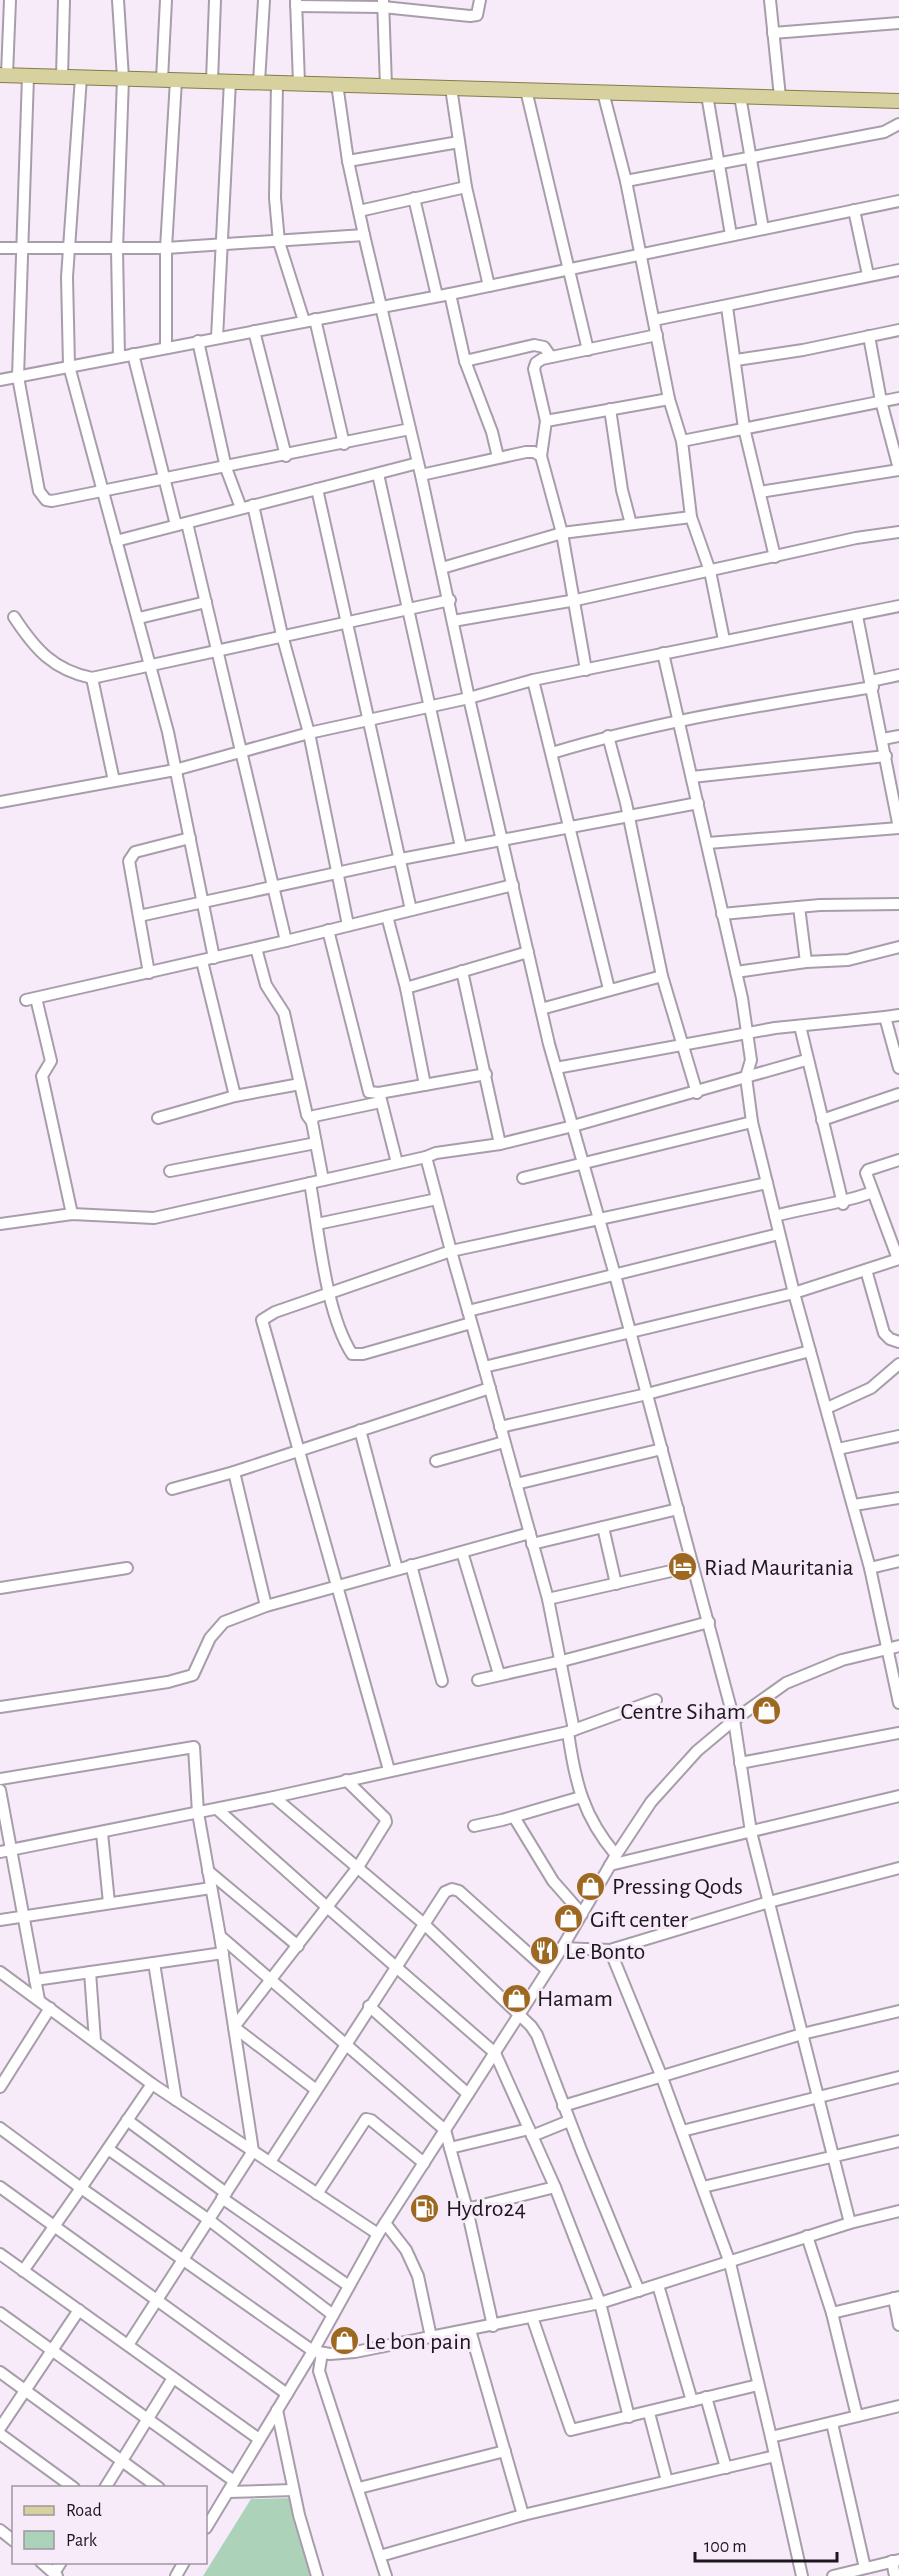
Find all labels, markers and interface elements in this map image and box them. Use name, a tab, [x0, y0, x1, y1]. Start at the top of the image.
hotel icon: Riad Mauritania	[667, 1551, 699, 1583]
place label: Riad Mauritania	[704, 1556, 854, 1580]
shop icon: Centre Siham	[751, 1695, 783, 1727]
place label: Centre Siham	[620, 1700, 746, 1724]
shop icon: Pressing Qods	[575, 1870, 607, 1902]
place label: Pressing Qods	[612, 1875, 743, 1899]
shop icon: Gift center	[553, 1903, 585, 1935]
place label: Gift center	[590, 1908, 688, 1932]
restaurant icon: Le Bonto	[528, 1935, 560, 1967]
place label: Le Bonto	[565, 1940, 645, 1964]
shop icon: Hamam	[500, 1982, 532, 2014]
place label: Hamam	[537, 1987, 613, 2011]
fuel station icon: Hydro24	[409, 2192, 441, 2224]
place label: Hydro24	[446, 2197, 526, 2221]
shop icon: Le bon pain	[328, 2325, 360, 2357]
place label: Le bon pain	[365, 2330, 471, 2354]
legend	[12, 2486, 207, 2564]
text: Road	[66, 2502, 102, 2520]
scale bar	[695, 2525, 838, 2563]
text: Park	[66, 2532, 98, 2550]
text: 100 m	[704, 2538, 747, 2556]

